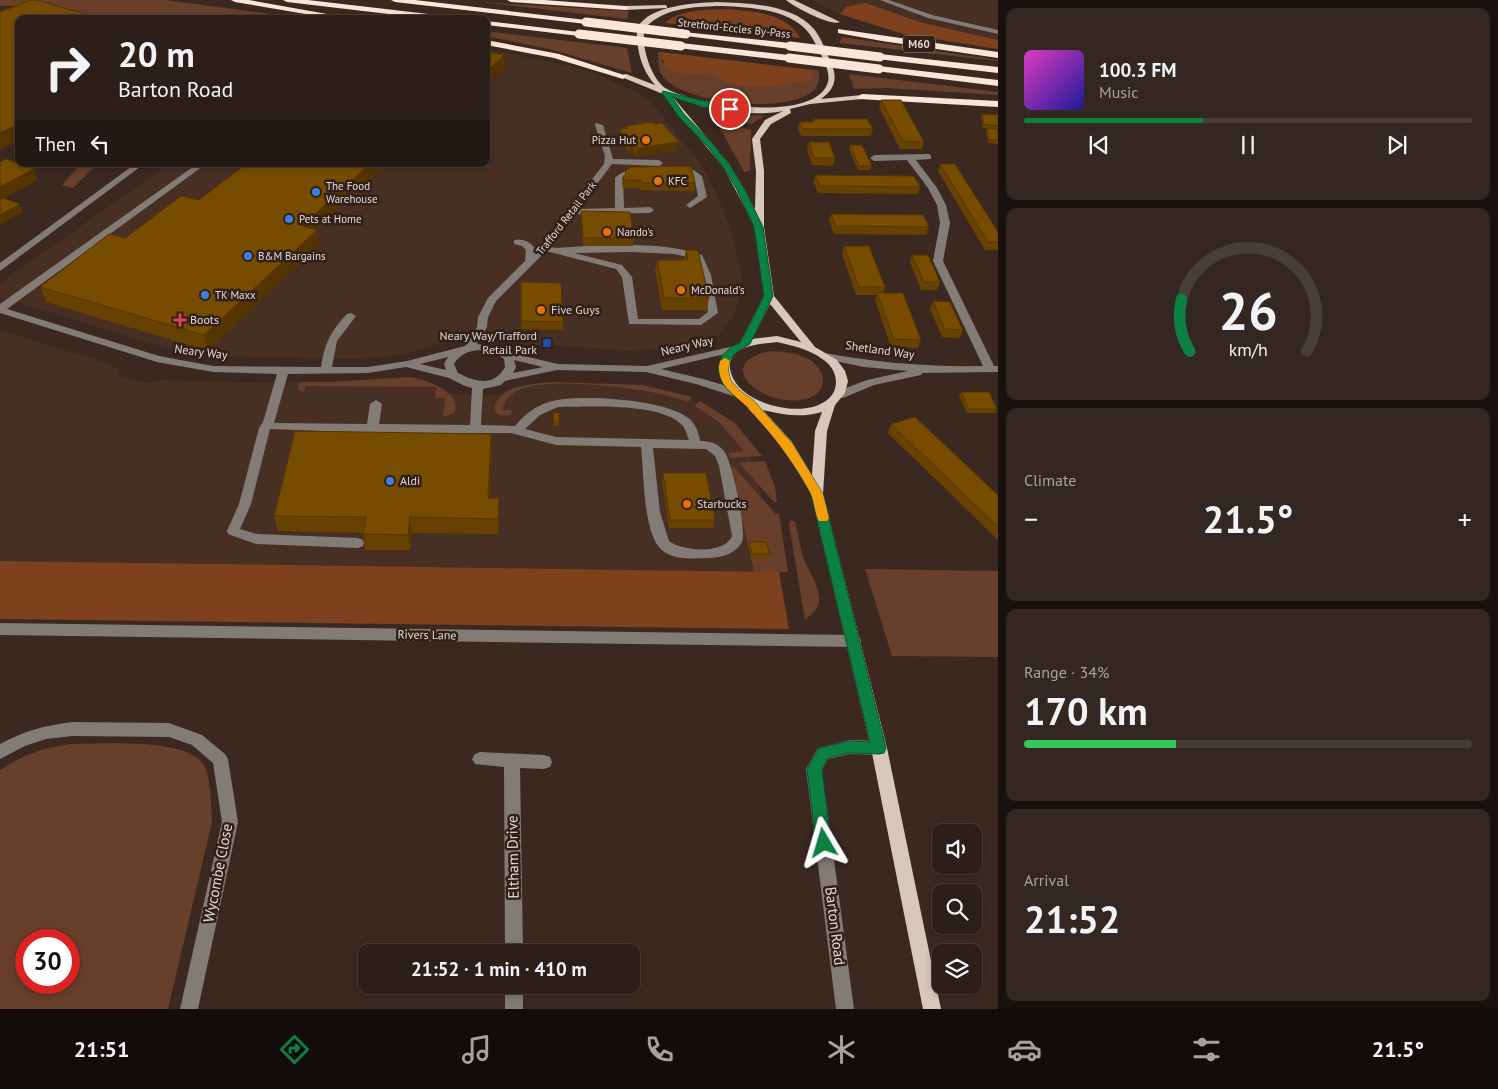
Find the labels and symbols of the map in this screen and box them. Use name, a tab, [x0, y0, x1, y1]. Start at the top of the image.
street label: Stretford-Eccles By-Pass	[677, 15, 792, 41]
road number: M60	[903, 36, 935, 52]
pin	[709, 88, 751, 130]
place label: Pizza Hut	[592, 133, 636, 147]
marker: Pizza Hut	[640, 134, 652, 146]
place label: KFC	[668, 174, 687, 188]
marker: KFC	[652, 175, 664, 187]
street label: Trafford Retail Park	[533, 178, 600, 258]
place label: The Food Warehouse	[326, 179, 378, 206]
marker: The Food Warehouse	[310, 186, 322, 198]
place label: Pets at Home	[299, 212, 362, 226]
marker: Pets at Home	[283, 213, 295, 225]
place label: Nando's	[617, 225, 654, 239]
marker: Nando's	[601, 226, 613, 238]
place label: B&M Bargains	[258, 249, 326, 263]
marker: B&M Bargains	[242, 250, 254, 262]
place label: McDonald's	[691, 283, 745, 297]
marker: McDonald's	[675, 284, 687, 296]
place label: TK Maxx	[215, 288, 256, 302]
marker: TK Maxx	[199, 289, 211, 301]
place label: Five Guys	[551, 302, 600, 317]
marker: Five Guys	[535, 304, 547, 316]
place label: Boots	[190, 312, 219, 327]
marker: Boots	[174, 314, 186, 326]
place label: Neary Way/Trafford Retail Park	[439, 328, 537, 357]
street label: Neary Way	[659, 332, 715, 359]
marker: Neary Way/Trafford Retail Park	[541, 337, 553, 349]
street label: Shetland Way	[845, 337, 916, 362]
street label: Neary Way	[174, 341, 229, 362]
place label: Aldi	[400, 473, 420, 488]
marker: Aldi	[384, 475, 396, 487]
place label: Starbucks	[697, 496, 747, 511]
marker: Starbucks	[681, 498, 693, 510]
street label: Rivers Lane	[397, 626, 457, 643]
street label: Eltham Drive	[502, 815, 523, 899]
position arrow	[797, 816, 849, 868]
street label: Wycombe Close	[199, 822, 236, 924]
street label: Barton Road	[821, 886, 850, 966]
speed limit sign: 30	[15, 929, 80, 994]

